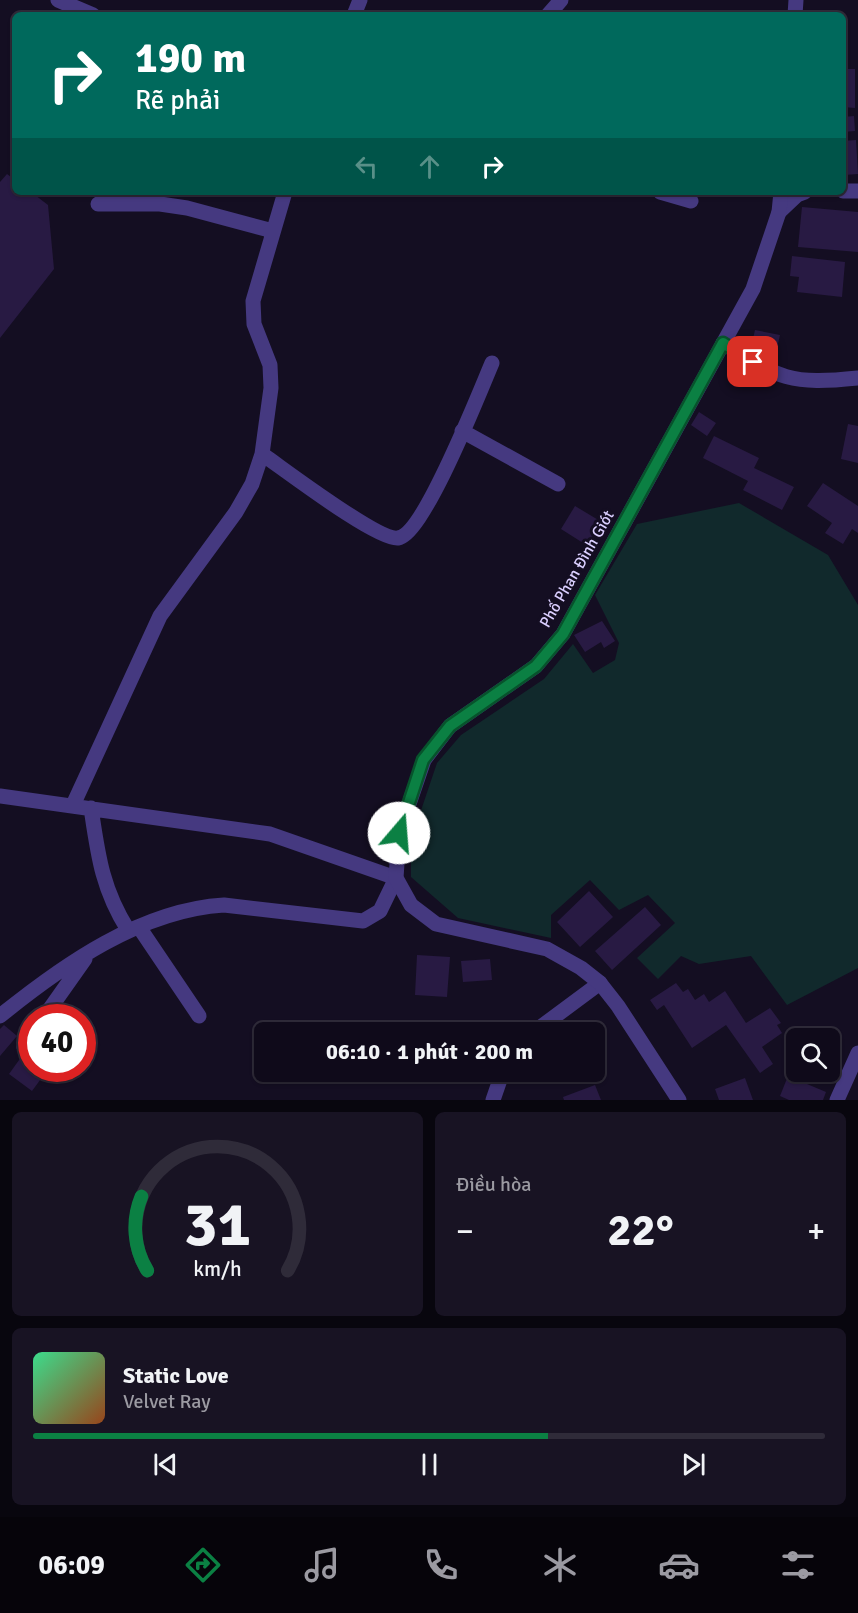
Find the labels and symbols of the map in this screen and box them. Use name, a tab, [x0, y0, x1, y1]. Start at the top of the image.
pin	[727, 336, 778, 387]
street label: Phố Phan Đình Giót	[535, 506, 619, 631]
position arrow	[367, 801, 431, 865]
speed limit sign: 40	[18, 1004, 96, 1082]

